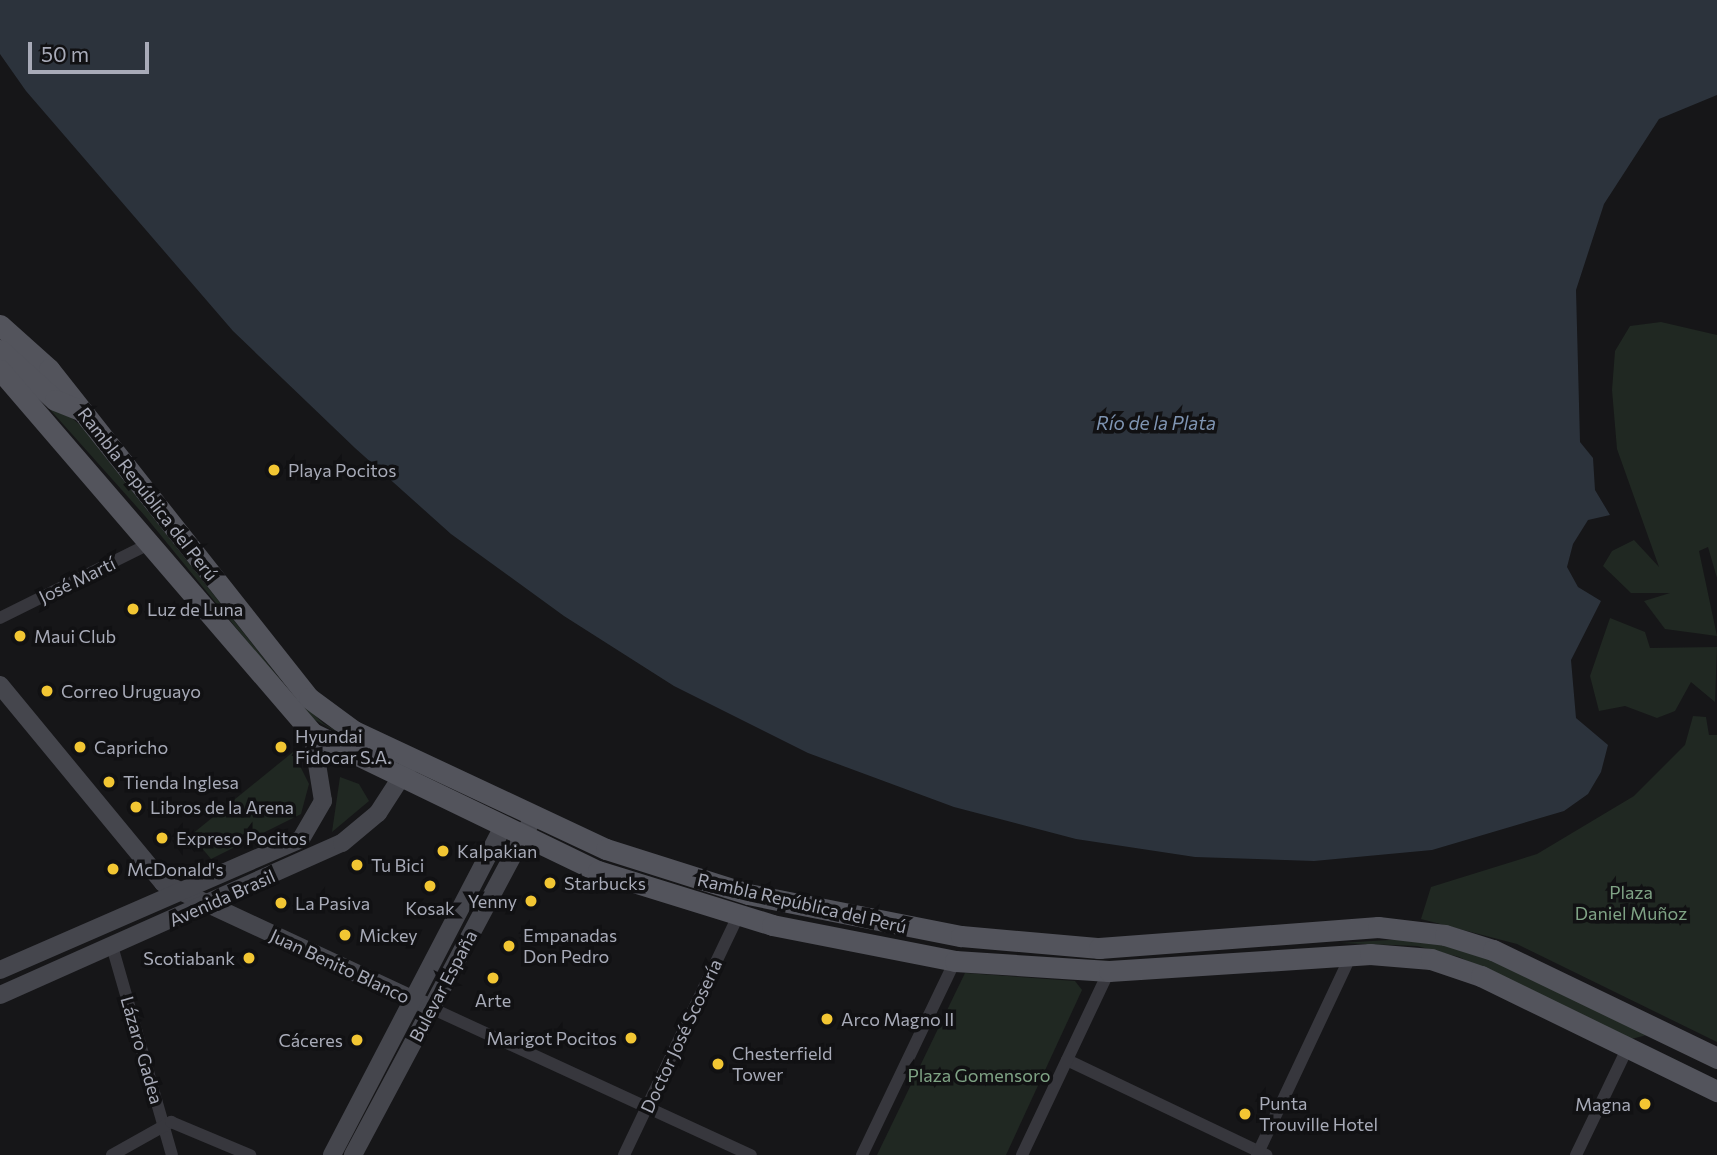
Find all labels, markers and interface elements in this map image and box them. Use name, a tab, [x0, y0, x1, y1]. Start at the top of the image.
scale bar	[32, 28, 152, 72]
text: 50 m	[41, 41, 89, 66]
street label: Rambla República del Perú	[74, 403, 222, 585]
water label: Río de la Plata	[1096, 412, 1216, 434]
place label: Playa Pocitos	[288, 459, 396, 481]
marker: Playa Pocitos	[266, 462, 282, 478]
street label: José Martí	[35, 552, 119, 608]
place label: Luz de Luna	[147, 598, 243, 620]
marker: Luz de Luna	[125, 601, 141, 617]
place label: Maui Club	[34, 625, 116, 647]
marker: Maui Club	[12, 628, 28, 644]
place label: Correo Uruguayo	[61, 680, 201, 702]
marker: Correo Uruguayo	[39, 683, 55, 699]
place label: Hyundai Fidocar S.A.	[295, 726, 392, 768]
place label: Capricho	[94, 736, 168, 758]
marker: Capricho	[72, 739, 88, 755]
marker: Hyundai Fidocar S.A.	[273, 739, 289, 755]
place label: Tienda Inglesa	[123, 771, 239, 793]
marker: Tienda Inglesa	[101, 774, 117, 790]
place label: Libros de la Arena	[150, 796, 294, 818]
marker: Libros de la Arena	[128, 799, 144, 815]
place label: Expreso Pocitos	[176, 827, 307, 849]
marker: Expreso Pocitos	[154, 830, 170, 846]
place label: Kalpakian	[457, 840, 537, 862]
marker: Kalpakian	[435, 843, 451, 859]
place label: Tu Bici	[371, 854, 424, 876]
marker: Tu Bici	[349, 857, 365, 873]
place label: McDonald's	[127, 858, 224, 880]
marker: McDonald's	[105, 861, 121, 877]
street label: Avenida Brasil	[166, 865, 278, 931]
street label: Rambla República del Perú	[695, 868, 909, 938]
place label: Starbucks	[564, 872, 646, 894]
marker: Starbucks	[542, 875, 558, 891]
marker: Kosak	[422, 878, 438, 894]
park label: Plaza Daniel Muñoz	[1575, 882, 1687, 924]
place label: Yenny	[468, 890, 517, 912]
place label: La Pasiva	[295, 892, 370, 914]
marker: Yenny	[523, 893, 539, 909]
marker: La Pasiva	[273, 895, 289, 911]
place label: Kosak	[405, 897, 455, 919]
street label: Juan Benito Blanco	[267, 924, 413, 1008]
place label: Mickey	[359, 924, 418, 946]
place label: Empanadas Don Pedro	[523, 925, 617, 968]
marker: Mickey	[337, 927, 353, 943]
street label: Bulevar España	[405, 927, 481, 1045]
marker: Empanadas Don Pedro	[501, 938, 517, 954]
place label: Scotiabank	[143, 947, 235, 969]
marker: Scotiabank	[241, 950, 257, 966]
street label: Doctor José Scosería	[636, 956, 726, 1116]
marker: Arte	[485, 970, 501, 986]
place label: Arte	[475, 989, 511, 1011]
street label: Lázaro Gadea	[116, 994, 168, 1106]
place label: Arco Magno II	[841, 1008, 954, 1030]
marker: Arco Magno II	[819, 1011, 835, 1027]
place label: Marigot Pocitos	[486, 1027, 617, 1049]
place label: Cáceres	[278, 1029, 343, 1051]
marker: Marigot Pocitos	[623, 1030, 639, 1046]
marker: Cáceres	[349, 1032, 365, 1048]
place label: Chesterfield Tower	[732, 1043, 832, 1086]
marker: Chesterfield Tower	[710, 1056, 726, 1072]
park label: Plaza Gomensoro	[907, 1064, 1051, 1086]
place label: Punta Trouville Hotel	[1259, 1093, 1378, 1136]
place label: Magna	[1575, 1093, 1631, 1115]
marker: Magna	[1637, 1096, 1653, 1112]
marker: Punta Trouville Hotel	[1237, 1106, 1253, 1122]

